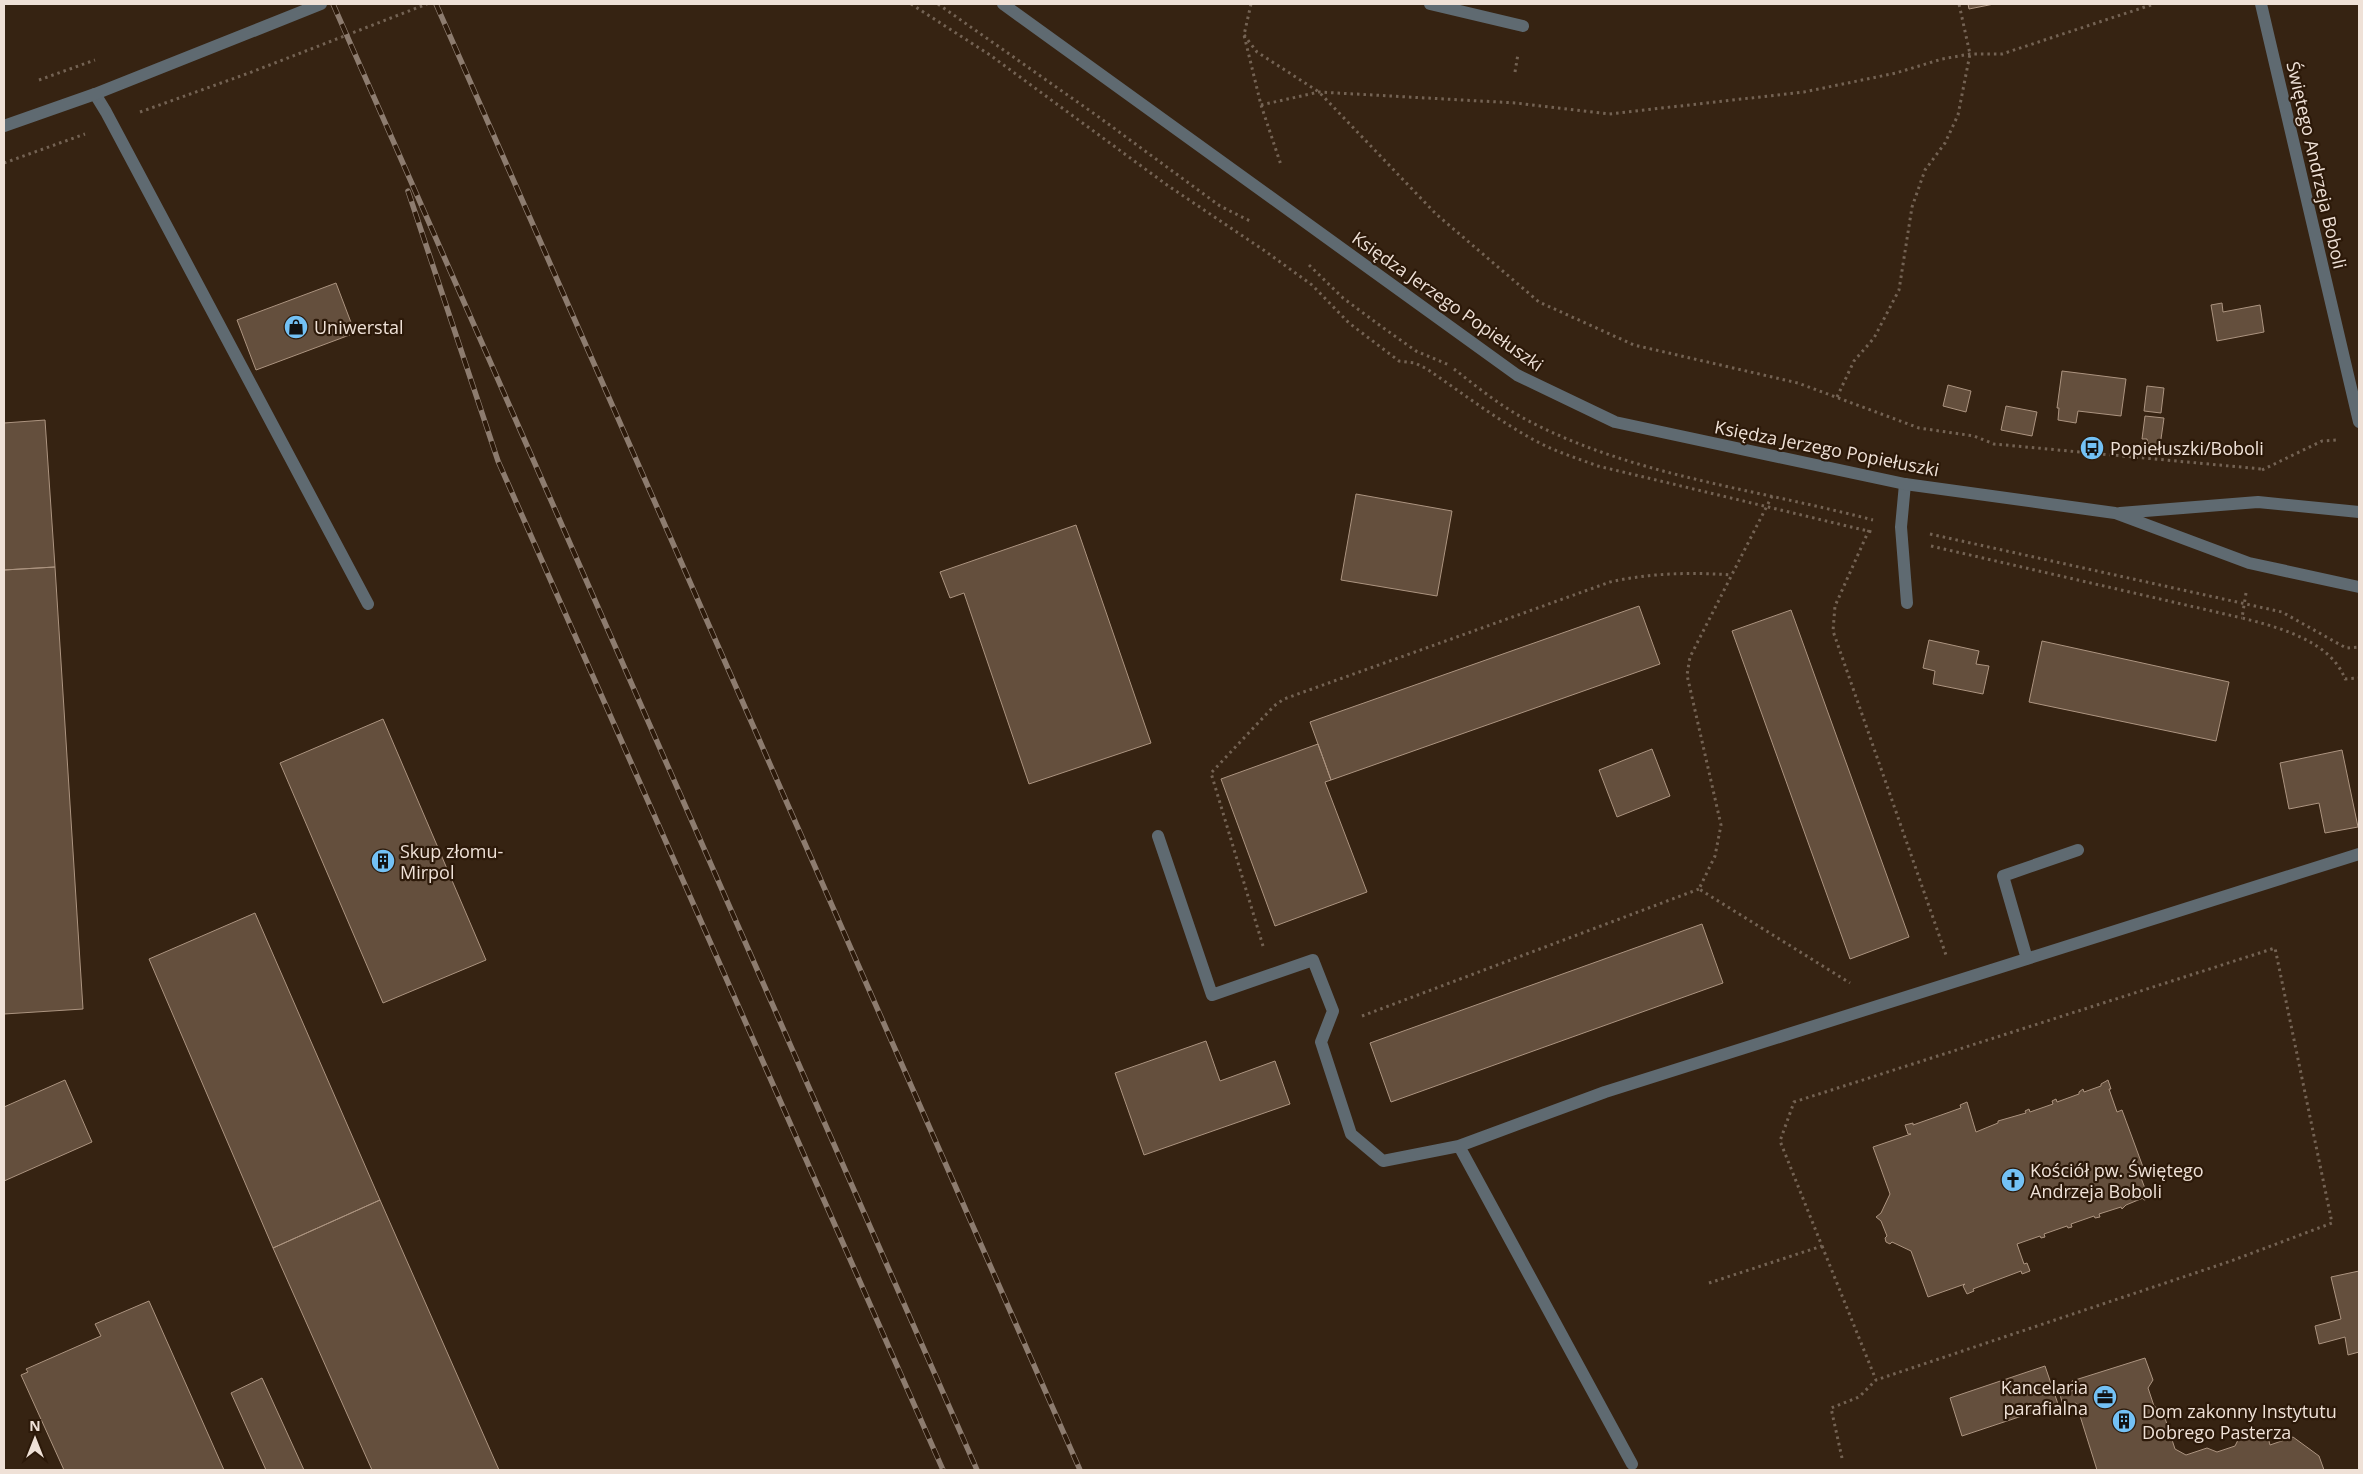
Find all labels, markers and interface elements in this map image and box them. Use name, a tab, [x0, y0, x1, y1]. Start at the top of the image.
street label: Świętego Andrzeja Boboli	[2281, 59, 2353, 271]
street label: Księdza Jerzego Popiełuszki	[1348, 226, 1548, 376]
shop icon: Uniwerstal	[283, 314, 309, 340]
place label: Uniwerstal	[314, 315, 404, 339]
street label: Księdza Jerzego Popiełuszki	[1713, 414, 1941, 482]
bus stop icon: Popiełuszki/Boboli	[2079, 435, 2105, 461]
place label: Popiełuszki/Boboli	[2110, 436, 2264, 460]
place label: Skup złomu- Mirpol	[400, 839, 504, 884]
building icon: Skup złomu- Mirpol	[370, 848, 396, 874]
place label: Kościół pw. Świętego Andrzeja Boboli	[2030, 1158, 2204, 1203]
church icon: Kościół pw. Świętego Andrzeja Boboli	[2000, 1167, 2026, 1193]
place label: Kancelaria parafialna	[2001, 1375, 2088, 1420]
office icon: Kancelaria parafialna	[2092, 1384, 2118, 1410]
place label: Dom zakonny Instytutu Dobrego Pasterza	[2142, 1399, 2337, 1444]
building icon: Dom zakonny Instytutu Dobrego Pasterza	[2111, 1408, 2137, 1434]
north arrow	[10, 1414, 60, 1464]
text: N	[29, 1416, 41, 1435]

